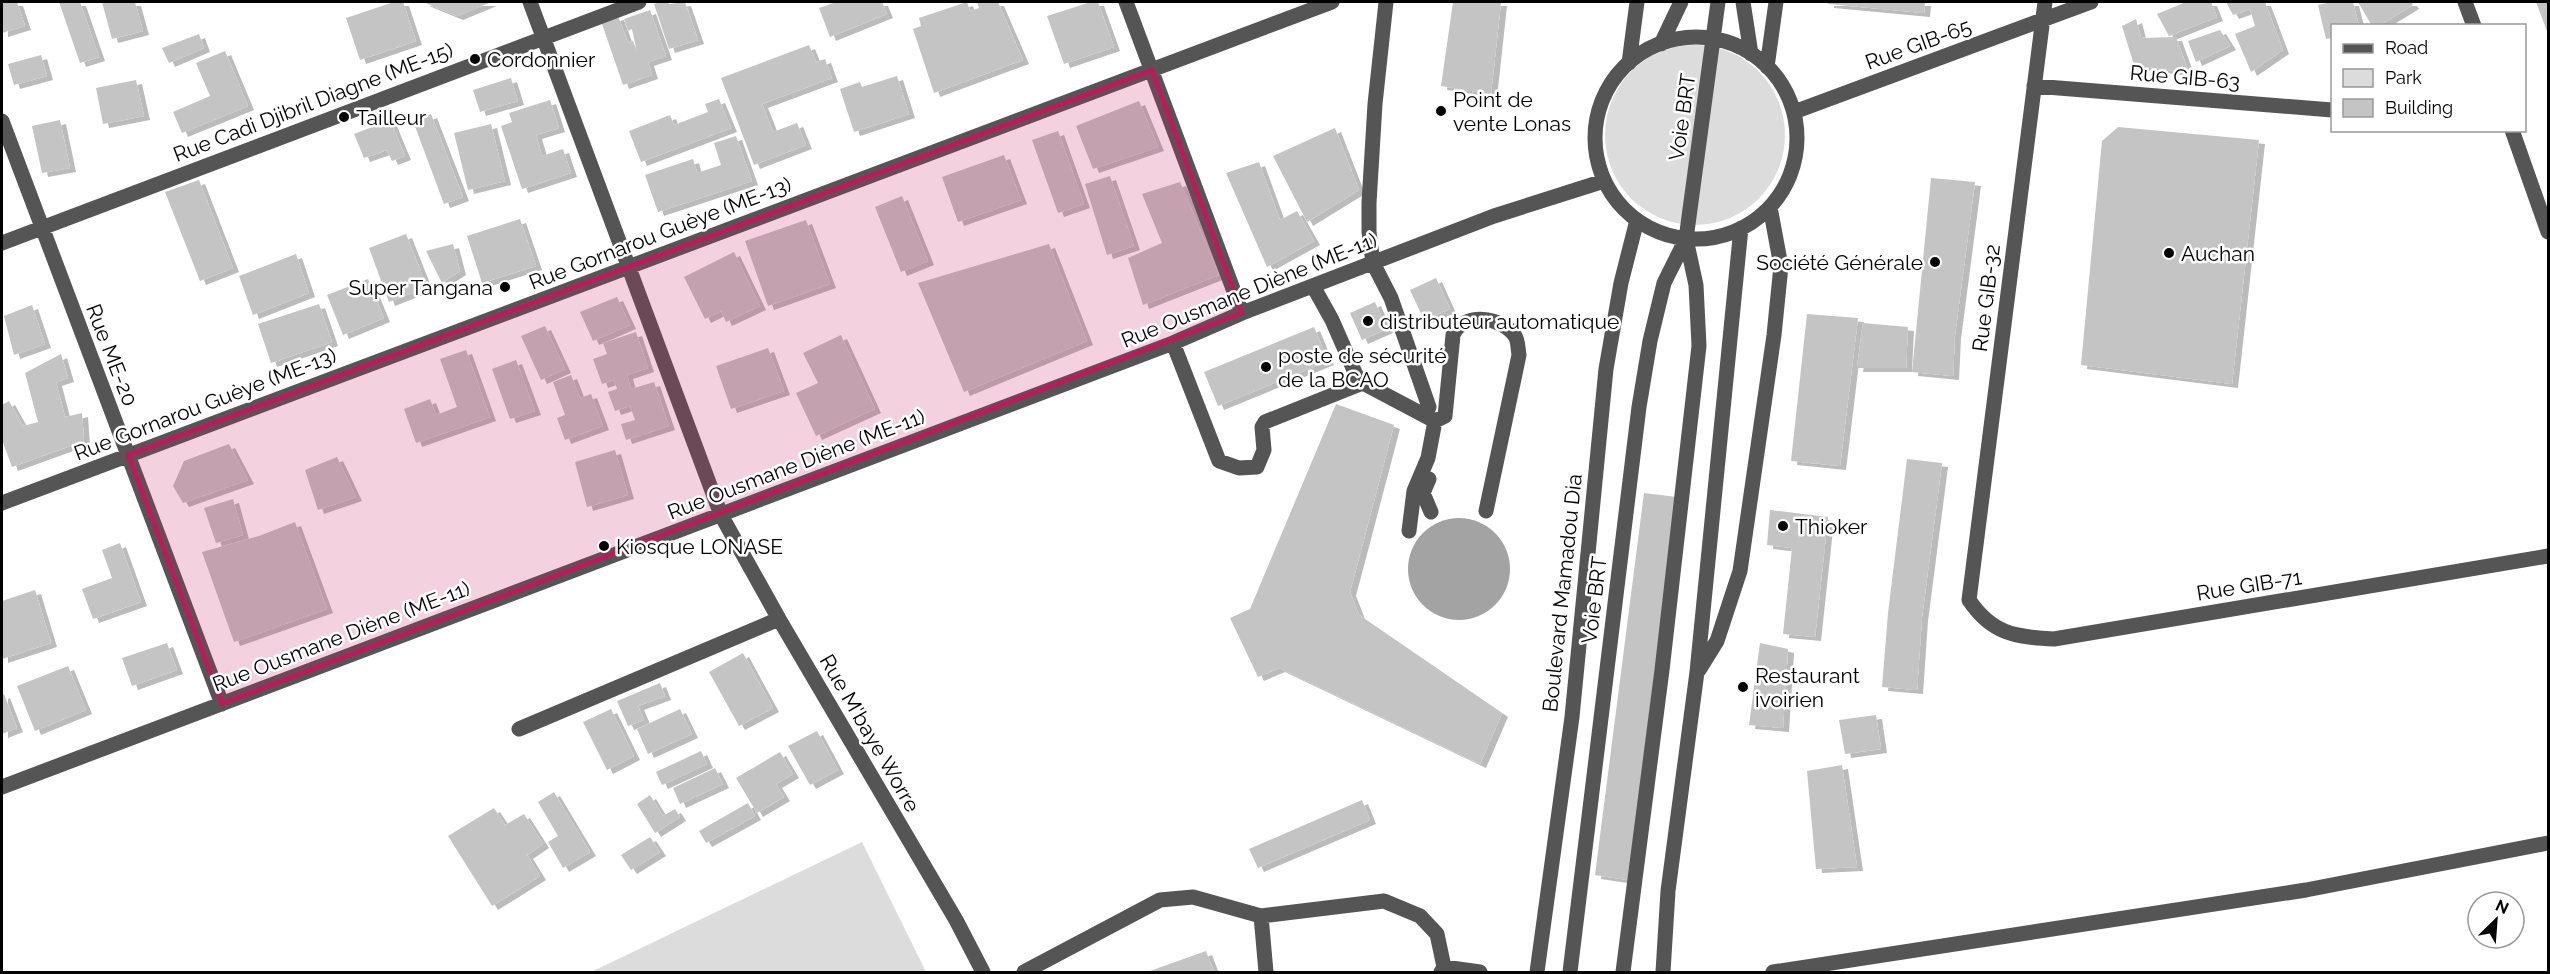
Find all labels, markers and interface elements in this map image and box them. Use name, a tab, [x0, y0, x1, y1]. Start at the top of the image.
street label: Rue GIB-65	[1862, 13, 1974, 75]
legend	[2331, 24, 2526, 132]
street label: Rue Cadi Djibril Diagne (ME-15)	[170, 37, 456, 167]
text: Road	[2385, 37, 2428, 58]
place label: Cordonnier	[487, 47, 596, 72]
marker: Cordonnier	[468, 52, 482, 66]
street label: Rue GIB-63	[2129, 60, 2241, 94]
text: Park	[2385, 67, 2422, 88]
street label: Voie BRT	[1664, 72, 1701, 162]
place label: Point de vente Lonas	[1453, 87, 1571, 136]
text: Building	[2385, 97, 2453, 118]
marker: Point de vente Lonas	[1434, 104, 1448, 118]
place label: Tailleur	[356, 105, 427, 130]
marker: Tailleur	[337, 110, 351, 124]
street label: Rue Gornarou Guèye (ME-13)	[525, 171, 795, 295]
street label: Rue Ousmane Diène (ME-11)	[1117, 227, 1381, 353]
place label: Auchan	[2181, 241, 2255, 266]
street label: Rue GIB-32	[1967, 243, 2005, 353]
marker: Auchan	[2162, 246, 2176, 260]
place label: Société Générale	[1756, 250, 1923, 275]
marker: Société Générale	[1928, 255, 1942, 269]
place label: Super Tangana	[348, 275, 493, 300]
marker: Super Tangana	[498, 280, 512, 294]
street label: Rue ME-20	[81, 300, 143, 410]
place label: distributeur automatique	[1380, 309, 1619, 334]
marker: distributeur automatique	[1361, 314, 1375, 328]
street label: Rue Gornarou Guèye (ME-13)	[70, 342, 340, 466]
place label: poste de sécurité de la BCAO	[1278, 343, 1446, 392]
marker: poste de sécurité de la BCAO	[1259, 360, 1273, 374]
street label: Rue Ousmane Diène (ME-11)	[664, 403, 928, 525]
street label: Boulevard Mamadou Dia	[1537, 473, 1587, 713]
place label: Thioker	[1795, 514, 1868, 539]
marker: Thioker	[1776, 519, 1790, 533]
place label: Kiosque LONASE	[616, 534, 783, 559]
marker: Kiosque LONASE	[597, 539, 611, 553]
street label: Voie BRT	[1576, 555, 1612, 645]
street label: Rue GIB-71	[2195, 564, 2303, 606]
street label: Rue Ousmane Diène (ME-11)	[209, 575, 473, 697]
street label: Rue M'baye Worre	[815, 650, 925, 816]
place label: Restaurant ivoirien	[1755, 663, 1860, 712]
marker: Restaurant ivoirien	[1736, 680, 1750, 694]
north arrow	[2466, 890, 2526, 950]
text: N	[2493, 896, 2512, 918]

